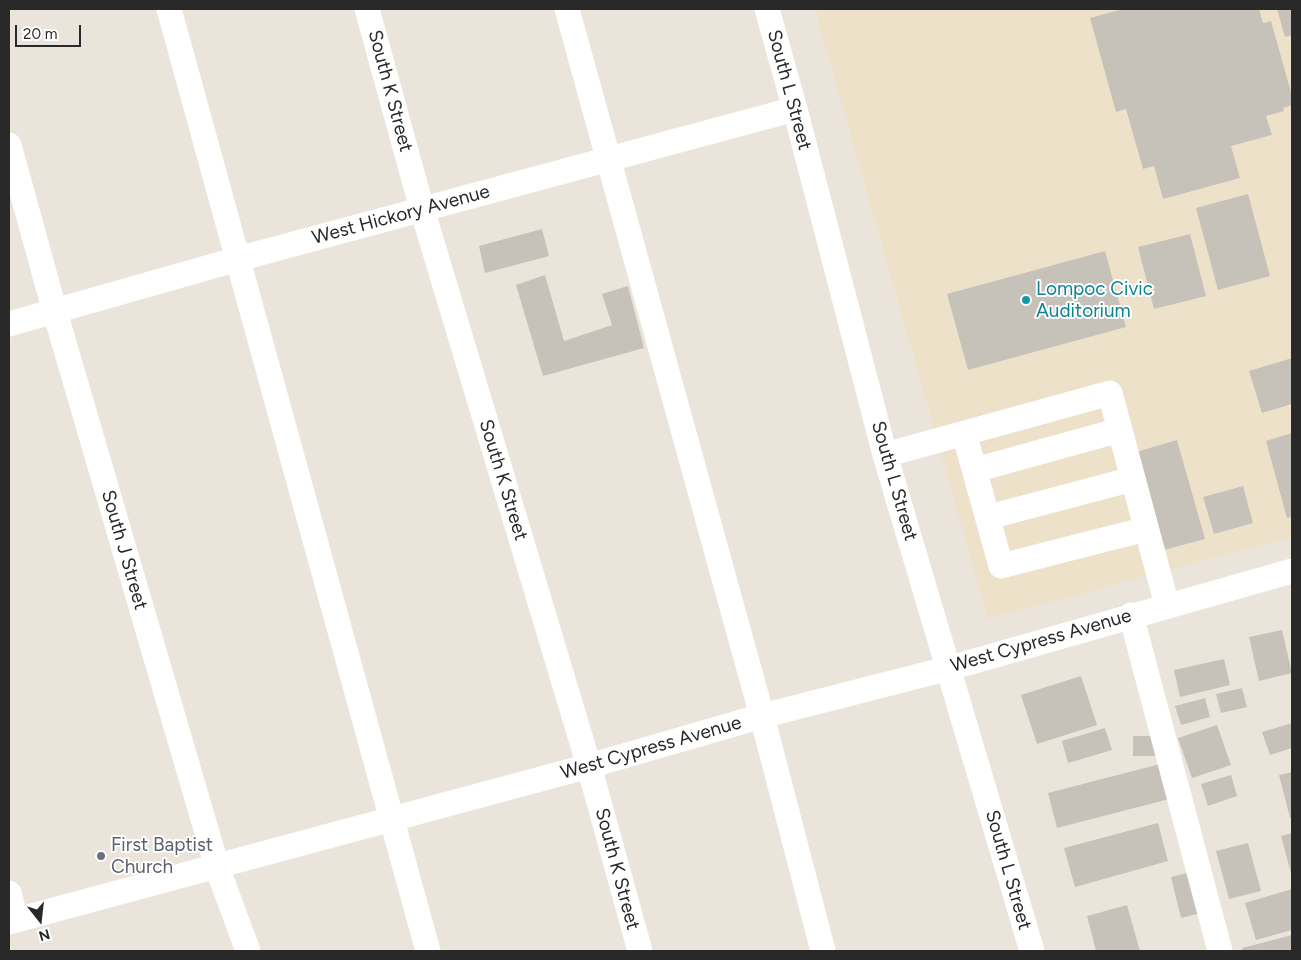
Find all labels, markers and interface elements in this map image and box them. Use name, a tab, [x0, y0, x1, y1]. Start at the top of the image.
scale bar	[18, 15, 84, 47]
text: 20 m	[23, 25, 57, 43]
street label: South L Street	[762, 27, 816, 153]
street label: South K Street	[363, 28, 417, 154]
street label: West Hickory Avenue	[310, 180, 492, 250]
place label: Lompoc Civic Auditorium	[1036, 278, 1153, 322]
marker: Lompoc Civic Auditorium	[1020, 294, 1032, 306]
street label: South K Street	[474, 417, 532, 543]
street label: South L Street	[866, 418, 922, 544]
street label: South J Street	[96, 488, 152, 612]
street label: West Cypress Avenue	[948, 604, 1134, 678]
street label: West Cypress Avenue	[558, 711, 744, 785]
street label: South K Street	[590, 806, 644, 932]
street label: South L Street	[980, 807, 1036, 933]
place label: First Baptist Church	[111, 834, 213, 878]
marker: First Baptist Church	[95, 850, 107, 862]
north arrow	[15, 895, 65, 945]
text: N	[37, 925, 52, 945]

